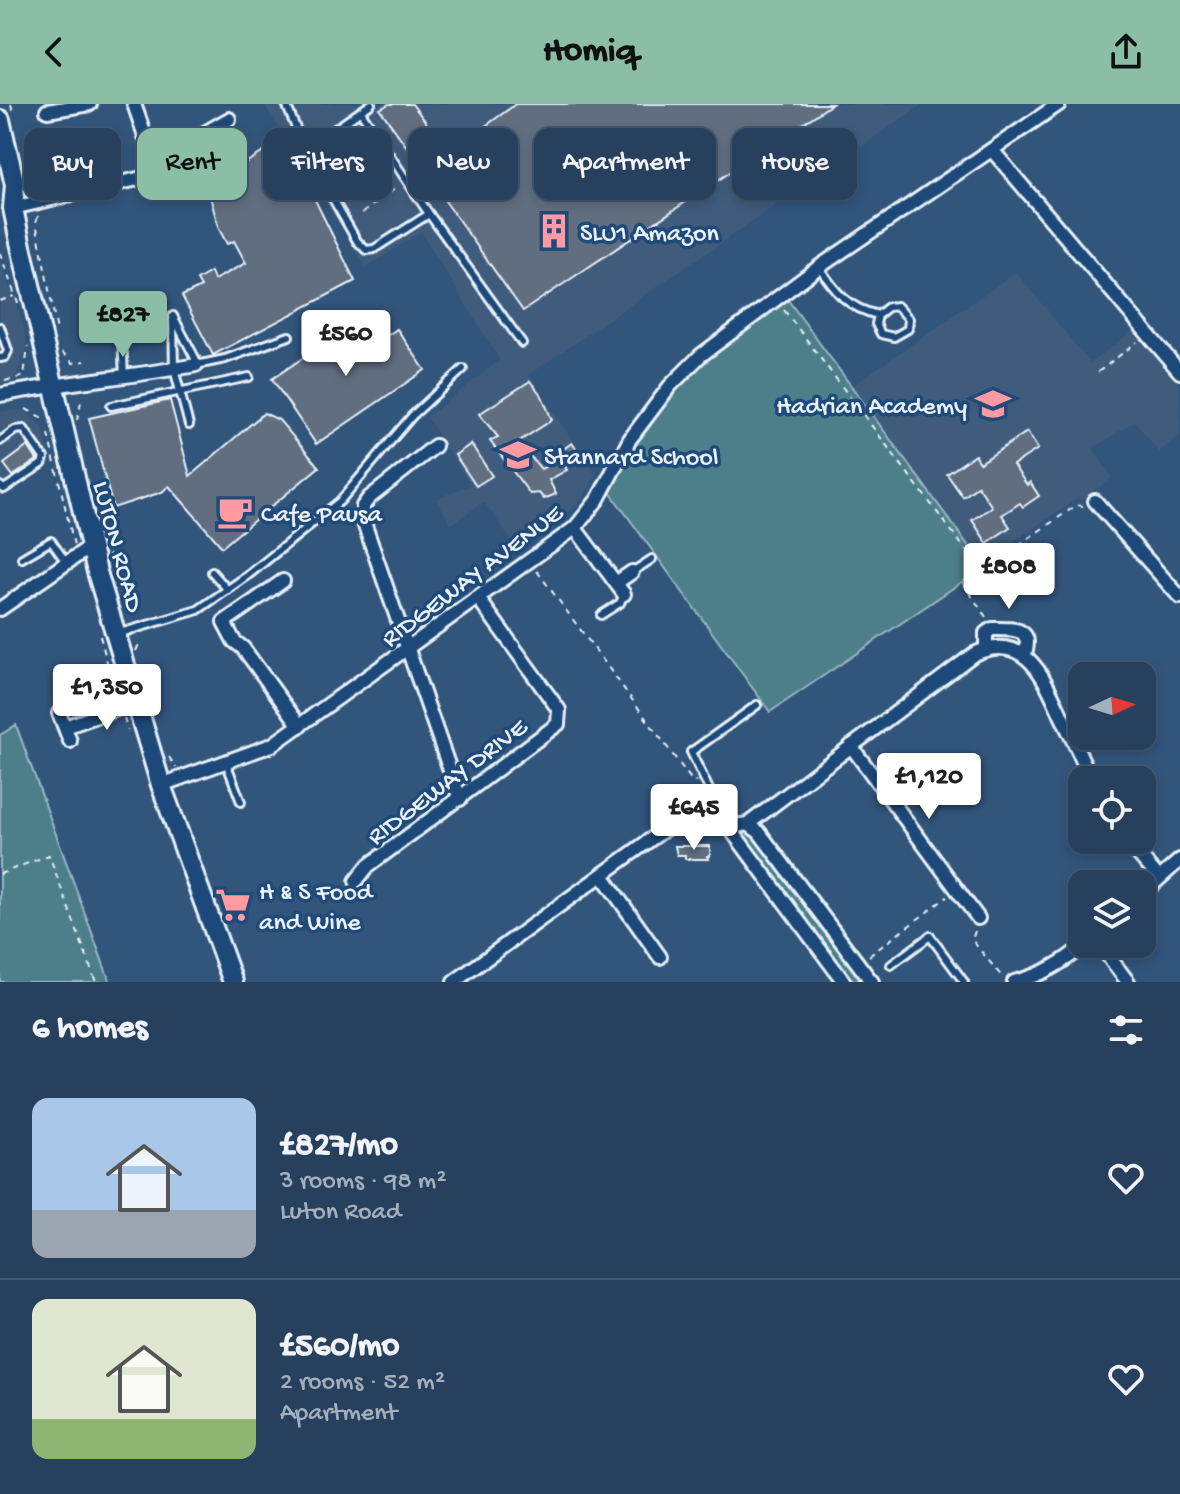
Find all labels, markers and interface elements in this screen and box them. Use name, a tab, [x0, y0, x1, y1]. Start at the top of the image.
icon: back	[32, 30, 76, 74]
icon: share	[1104, 30, 1148, 74]
text: Homiq	[543, 31, 637, 74]
chip: Buy	[24, 128, 121, 200]
chip: Rent	[137, 128, 247, 200]
chip: Filters	[263, 128, 392, 200]
chip: New	[408, 128, 518, 200]
chip: Apartment	[534, 128, 716, 200]
chip: House	[732, 128, 857, 200]
building icon: SLU1 Amazon	[535, 212, 573, 250]
place label: SLU1 Amazon	[580, 220, 719, 251]
pin: £827	[76, 291, 170, 359]
text: £827	[97, 301, 149, 332]
pin: £560	[299, 310, 393, 378]
text: £560	[319, 320, 373, 351]
school or university icon: Hadrian Academy	[974, 385, 1012, 423]
place label: Hadrian Academy	[776, 393, 967, 424]
school or university icon: Stannard School	[499, 436, 537, 474]
place label: Stannard School	[544, 444, 718, 475]
street label: LUTON ROAD	[83, 478, 148, 616]
cafe icon: Cafe Pausa	[216, 493, 254, 531]
street label: RIDGEWAY AVENUE	[377, 499, 571, 656]
place label: Cafe Pausa	[261, 501, 384, 532]
pin: £808	[962, 543, 1056, 611]
text: £808	[982, 553, 1036, 584]
north arrow	[1068, 662, 1156, 750]
map controls	[1068, 662, 1156, 958]
pin: £1,350	[42, 664, 172, 732]
text: £1,350	[71, 674, 143, 705]
street label: RIDGEWAY DRIVE	[362, 713, 536, 854]
pin: £1,120	[864, 753, 994, 821]
text: £1,120	[895, 763, 963, 794]
button: locate	[1068, 766, 1156, 854]
pin: £645	[647, 784, 741, 852]
text: £645	[669, 794, 719, 825]
button: layers	[1068, 870, 1156, 958]
place label: H & S Food and Wine	[259, 879, 374, 940]
supermarket icon: H & S Food and Wine	[214, 886, 252, 924]
icon: filters	[1104, 1008, 1148, 1052]
text: 6 homes	[32, 1010, 147, 1050]
text: £827/mo	[280, 1127, 398, 1167]
icon: home	[96, 1130, 192, 1226]
icon: heart	[1104, 1156, 1148, 1200]
text: 3 rooms · 98 m²	[280, 1167, 447, 1198]
text: Luton Road	[280, 1198, 401, 1229]
text: £560/mo	[280, 1328, 399, 1368]
icon: home	[96, 1331, 192, 1427]
icon: heart	[1104, 1357, 1148, 1401]
text: 2 rooms · 52 m²	[280, 1368, 445, 1399]
text: Apartment	[280, 1399, 397, 1430]

